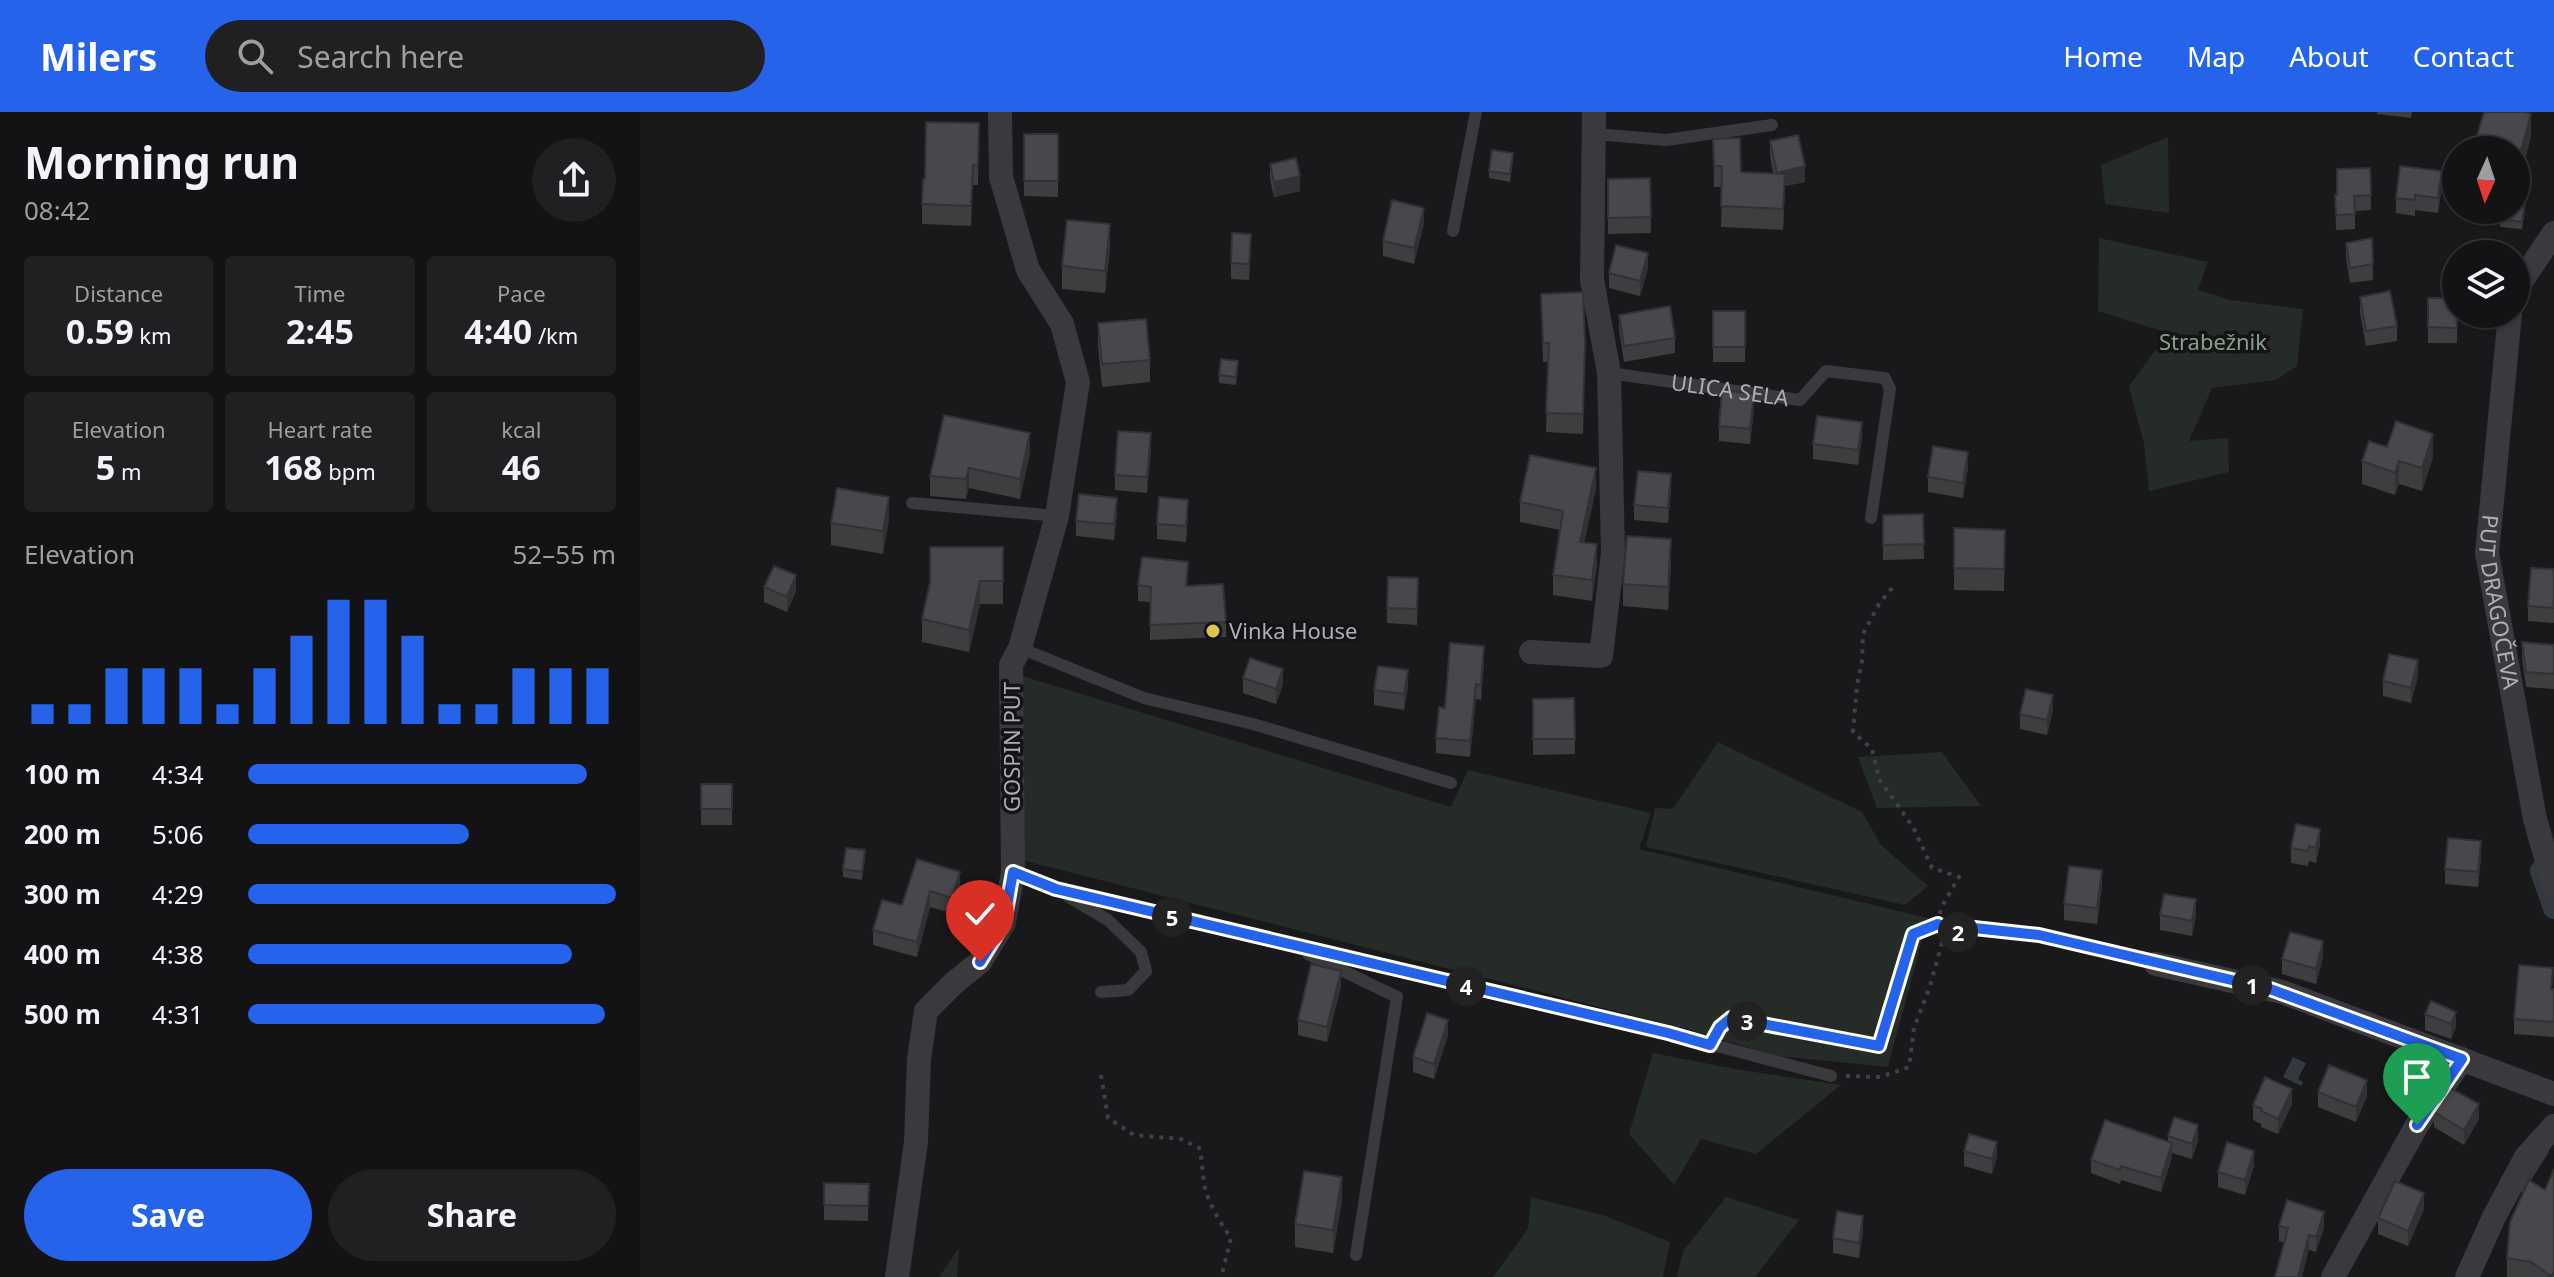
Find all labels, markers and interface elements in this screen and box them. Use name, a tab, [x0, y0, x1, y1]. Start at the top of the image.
search box	[205, 20, 765, 92]
text: Milers	[40, 30, 157, 82]
icon: search	[233, 34, 277, 78]
text: Search here	[297, 36, 464, 77]
text: Home	[2063, 37, 2143, 75]
text: Map	[2187, 37, 2245, 75]
text: About	[2289, 37, 2369, 75]
text: Contact	[2413, 37, 2514, 75]
text: Morning run	[24, 132, 299, 192]
north arrow	[2442, 136, 2530, 224]
map controls	[2442, 136, 2530, 328]
button: share	[532, 138, 616, 222]
text: 08:42	[24, 192, 90, 228]
button: layers	[2442, 240, 2530, 328]
text: Distance	[74, 278, 163, 308]
text: Time	[295, 278, 345, 308]
text: Pace	[497, 278, 546, 308]
text: 0.59	[66, 308, 134, 354]
text: 2:45	[286, 308, 354, 354]
text: 4:40	[464, 308, 532, 354]
text: km	[134, 320, 172, 350]
text: /km	[532, 320, 578, 350]
park label: Strabežnik	[2159, 326, 2267, 356]
street label: ULICA SELA	[1669, 366, 1792, 412]
text: Elevation	[72, 414, 166, 444]
text: Heart rate	[267, 414, 373, 444]
text: kcal	[501, 414, 541, 444]
text: 5	[96, 444, 115, 490]
text: 168	[264, 444, 322, 490]
text: 46	[502, 444, 541, 490]
text: m	[115, 456, 142, 486]
text: bpm	[322, 456, 376, 486]
street label: PUT DRAGOČEVA	[2473, 513, 2527, 692]
text: Elevation	[24, 536, 135, 572]
text: 52–55 m	[512, 536, 616, 572]
place label: Vinka House	[1229, 615, 1357, 645]
marker: Vinka House	[1204, 622, 1222, 640]
street label: GOSPIN PUT	[996, 682, 1026, 812]
text: 100 m	[24, 756, 101, 792]
text: 4:34	[152, 756, 204, 792]
text: 200 m	[24, 816, 101, 852]
text: 5:06	[152, 816, 204, 852]
text: 300 m	[24, 876, 101, 912]
text: 4:29	[152, 876, 204, 912]
pin	[946, 880, 1014, 962]
icon: check	[958, 892, 1002, 936]
pin: 5	[1152, 897, 1192, 937]
text: 5	[1166, 902, 1178, 932]
pin: 2	[1938, 912, 1978, 952]
text: 2	[1952, 917, 1964, 947]
text: 400 m	[24, 936, 101, 972]
text: 4:38	[152, 936, 204, 972]
pin: 1	[2232, 965, 2272, 1005]
pin: 4	[1446, 966, 1486, 1006]
text: 1	[2246, 970, 2258, 1000]
text: 4	[1460, 971, 1472, 1001]
text: 500 m	[24, 996, 101, 1032]
text: 4:31	[152, 996, 204, 1032]
pin: 3	[1727, 1001, 1767, 1041]
text: 3	[1741, 1006, 1753, 1036]
pin	[2383, 1043, 2451, 1125]
icon: arrive	[2395, 1055, 2439, 1099]
button: Save	[24, 1169, 312, 1261]
button: Share	[328, 1169, 616, 1261]

